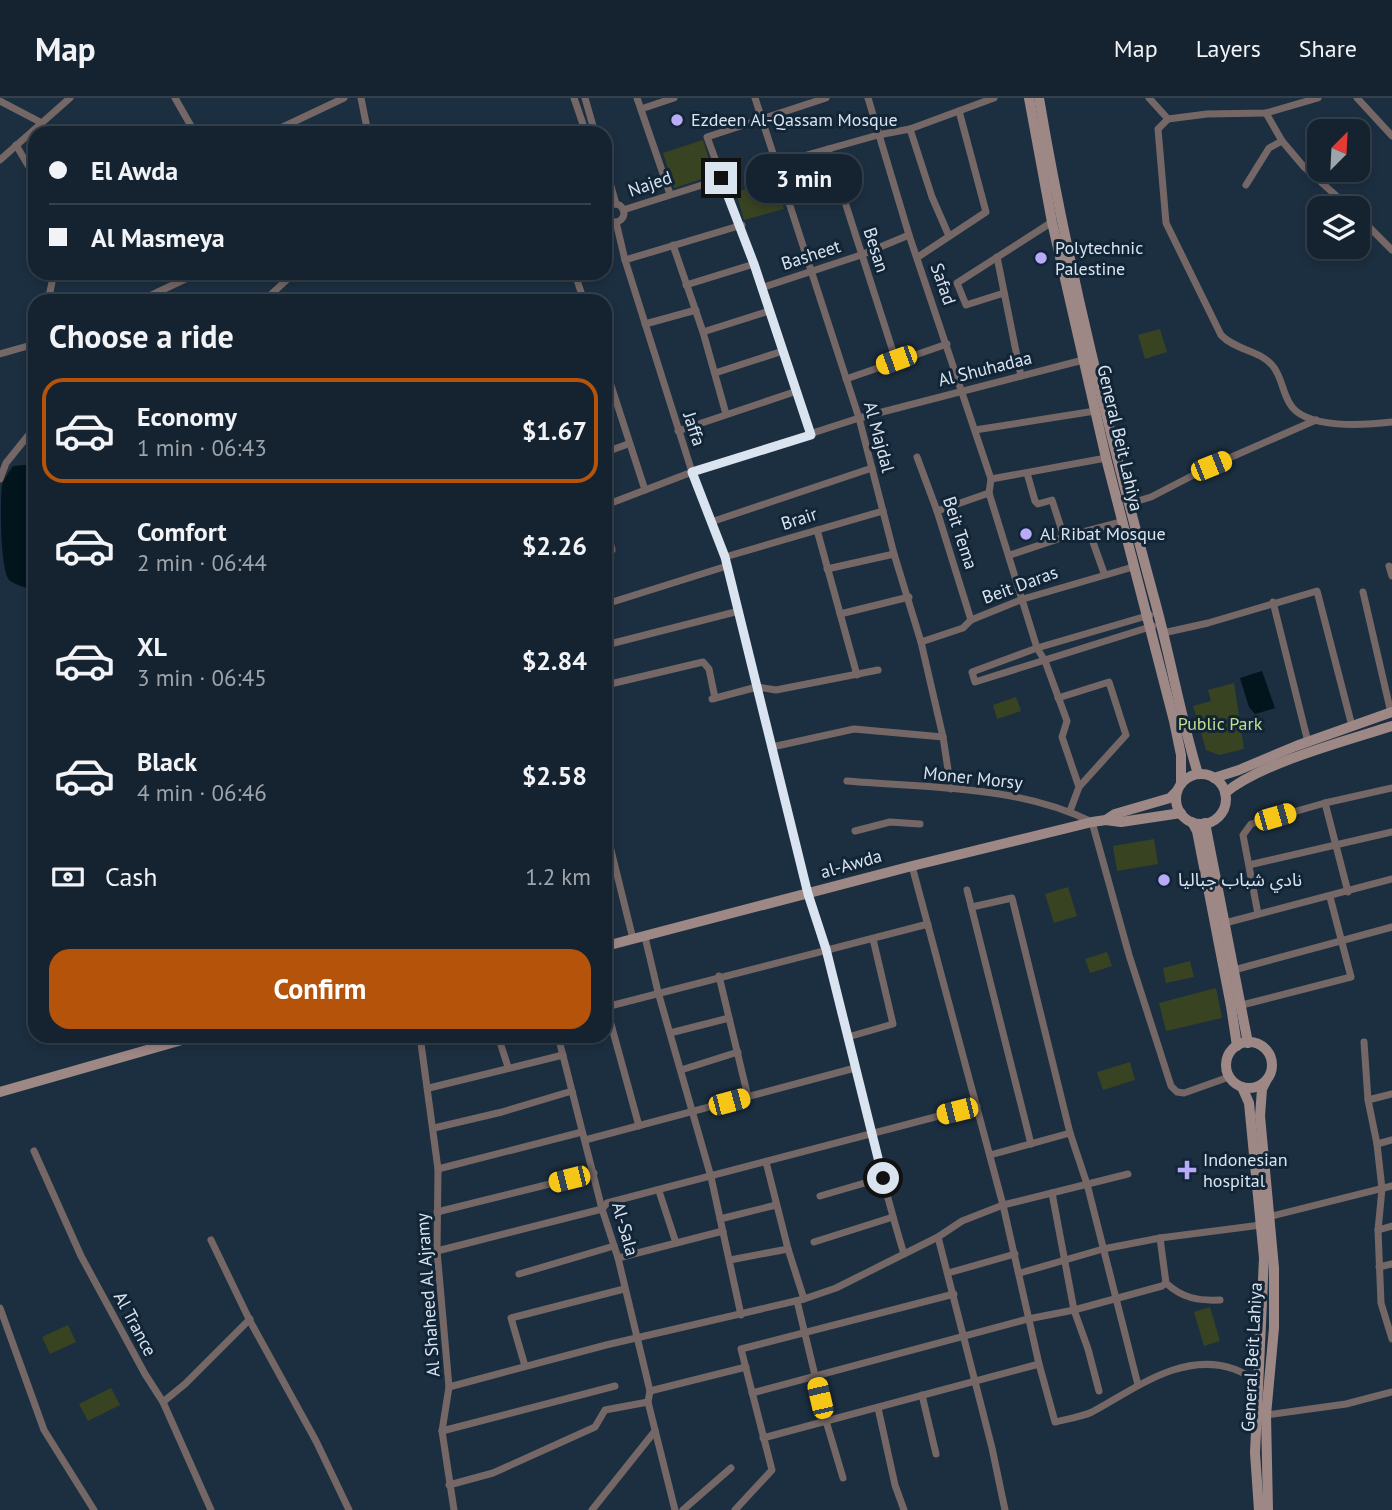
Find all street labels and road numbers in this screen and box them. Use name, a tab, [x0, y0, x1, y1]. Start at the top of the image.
street label: Najed	[625, 165, 675, 202]
street label: Besan	[858, 224, 895, 275]
street label: Basheet	[778, 234, 843, 275]
street label: Safad	[926, 260, 961, 308]
street label: Al Shuhadaa	[936, 346, 1034, 391]
street label: General Beit Lahiya	[1092, 362, 1149, 513]
street label: Al Majdal	[859, 399, 900, 476]
street label: Jaffa	[678, 408, 711, 449]
street label: Beit Tema	[938, 494, 983, 572]
street label: Brair	[778, 502, 820, 535]
street label: Beit Daras	[979, 560, 1061, 609]
street label: Moner Morsy	[922, 761, 1024, 794]
street label: al-Awda	[818, 844, 884, 883]
street label: Al-Sala	[607, 1199, 644, 1258]
street label: Al Shaheed Al Ajramy	[410, 1212, 445, 1378]
street label: General Beit Lahiya	[1236, 1282, 1267, 1432]
street label: Al Trance	[109, 1288, 162, 1360]

